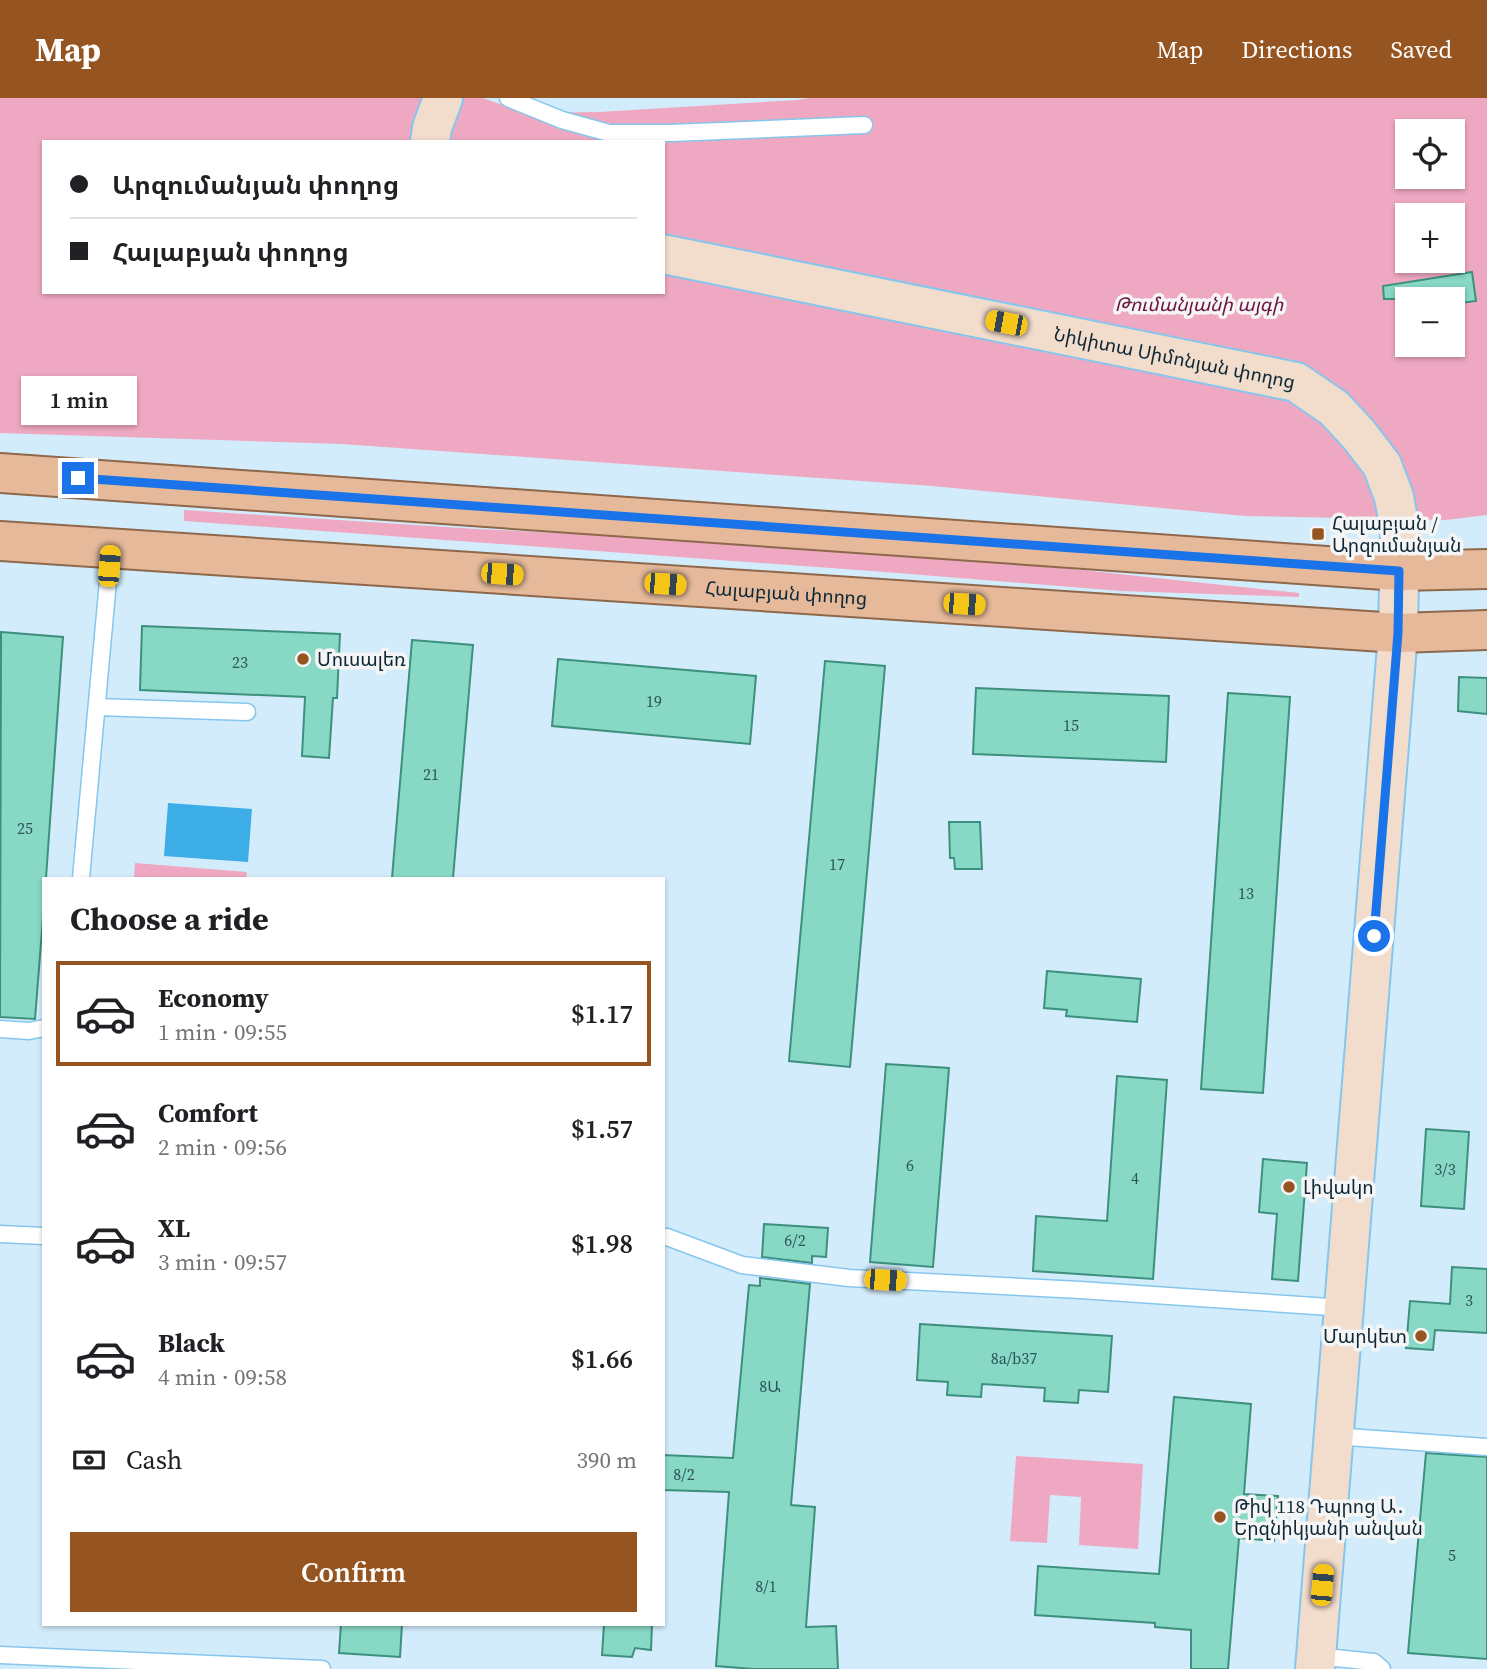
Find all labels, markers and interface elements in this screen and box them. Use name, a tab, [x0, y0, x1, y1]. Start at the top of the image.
text: Map	[35, 27, 101, 72]
text: Map	[1156, 33, 1203, 66]
text: Directions	[1241, 33, 1352, 66]
text: Saved	[1390, 33, 1452, 66]
map controls	[1395, 119, 1465, 357]
button: locate	[1395, 119, 1465, 189]
text: Արզումանյան փողոց	[112, 167, 399, 203]
button: +	[1395, 203, 1465, 273]
text: Հալաբյան փողոց	[112, 234, 349, 270]
button: −	[1395, 287, 1465, 357]
park label: Թումանյանի այգի	[1115, 291, 1284, 317]
car	[984, 309, 1029, 337]
street label: Նիկիտա Սիմոնյան փողոց	[1052, 320, 1298, 395]
callout: 1 min	[20, 376, 136, 426]
text: 1 min	[49, 384, 109, 416]
route end	[62, 462, 94, 494]
place label: Հալաբյան / Արզումանյան	[1332, 510, 1461, 558]
marker: Հալաբյան / Արզումանյան	[1310, 526, 1326, 542]
car	[98, 544, 121, 588]
car	[481, 562, 524, 586]
car	[644, 572, 687, 596]
street label: Հալաբյան փողոց	[704, 574, 868, 611]
car	[943, 592, 986, 616]
place label: Մուսալեռ	[317, 646, 406, 672]
house number: 23	[232, 651, 248, 673]
marker: Մուսալեռ	[295, 651, 311, 667]
house number: 19	[646, 690, 662, 712]
house number: 15	[1063, 714, 1079, 736]
house number: 21	[423, 763, 439, 785]
house number: 25	[17, 817, 33, 839]
house number: 17	[829, 853, 845, 875]
house number: 13	[1238, 882, 1254, 904]
text: Choose a ride	[70, 897, 269, 941]
route start	[1358, 920, 1390, 952]
text: Economy	[158, 980, 269, 1016]
icon: car	[74, 982, 137, 1045]
text: $1.17	[571, 996, 633, 1032]
text: 1 min · 09:55	[158, 1016, 287, 1048]
text: Comfort	[158, 1095, 258, 1131]
icon: car	[74, 1097, 137, 1160]
text: $1.57	[571, 1111, 633, 1147]
text: 2 min · 09:56	[158, 1131, 287, 1163]
house number: 6	[906, 1154, 914, 1176]
house number: 3/3	[1434, 1158, 1456, 1180]
house number: 4	[1131, 1167, 1139, 1189]
place label: Լիվակո	[1303, 1174, 1374, 1200]
marker: Լիվակո	[1281, 1179, 1297, 1195]
text: XL	[158, 1210, 190, 1246]
icon: car	[74, 1212, 137, 1275]
text: $1.98	[571, 1226, 633, 1262]
house number: 6/2	[784, 1229, 806, 1251]
text: 3 min · 09:57	[158, 1246, 287, 1278]
car	[864, 1268, 907, 1292]
house number: 3	[1465, 1289, 1473, 1311]
place label: Մարկետ	[1323, 1323, 1407, 1349]
text: Black	[158, 1325, 225, 1361]
icon: car	[74, 1327, 137, 1390]
marker: Մարկետ	[1413, 1328, 1429, 1344]
text: $1.66	[571, 1341, 633, 1377]
house number: 8a/b37	[991, 1347, 1037, 1369]
text: 4 min · 09:58	[158, 1361, 287, 1393]
house number: 8Ա	[759, 1375, 781, 1397]
icon: cash	[70, 1441, 108, 1479]
text: Cash	[126, 1442, 182, 1478]
text: 390 m	[576, 1444, 637, 1476]
house number: 8/2	[673, 1463, 695, 1485]
place label: Թիվ 118 Դպրոց Ա․ Երզնիկյանի անվան	[1234, 1493, 1423, 1541]
marker: Թիվ 118 Դպրոց Ա․ Երզնիկյանի անվան	[1212, 1509, 1228, 1525]
button: Confirm	[70, 1532, 637, 1612]
house number: 5	[1448, 1544, 1456, 1566]
car	[1310, 1563, 1335, 1607]
house number: 8/1	[755, 1575, 777, 1597]

